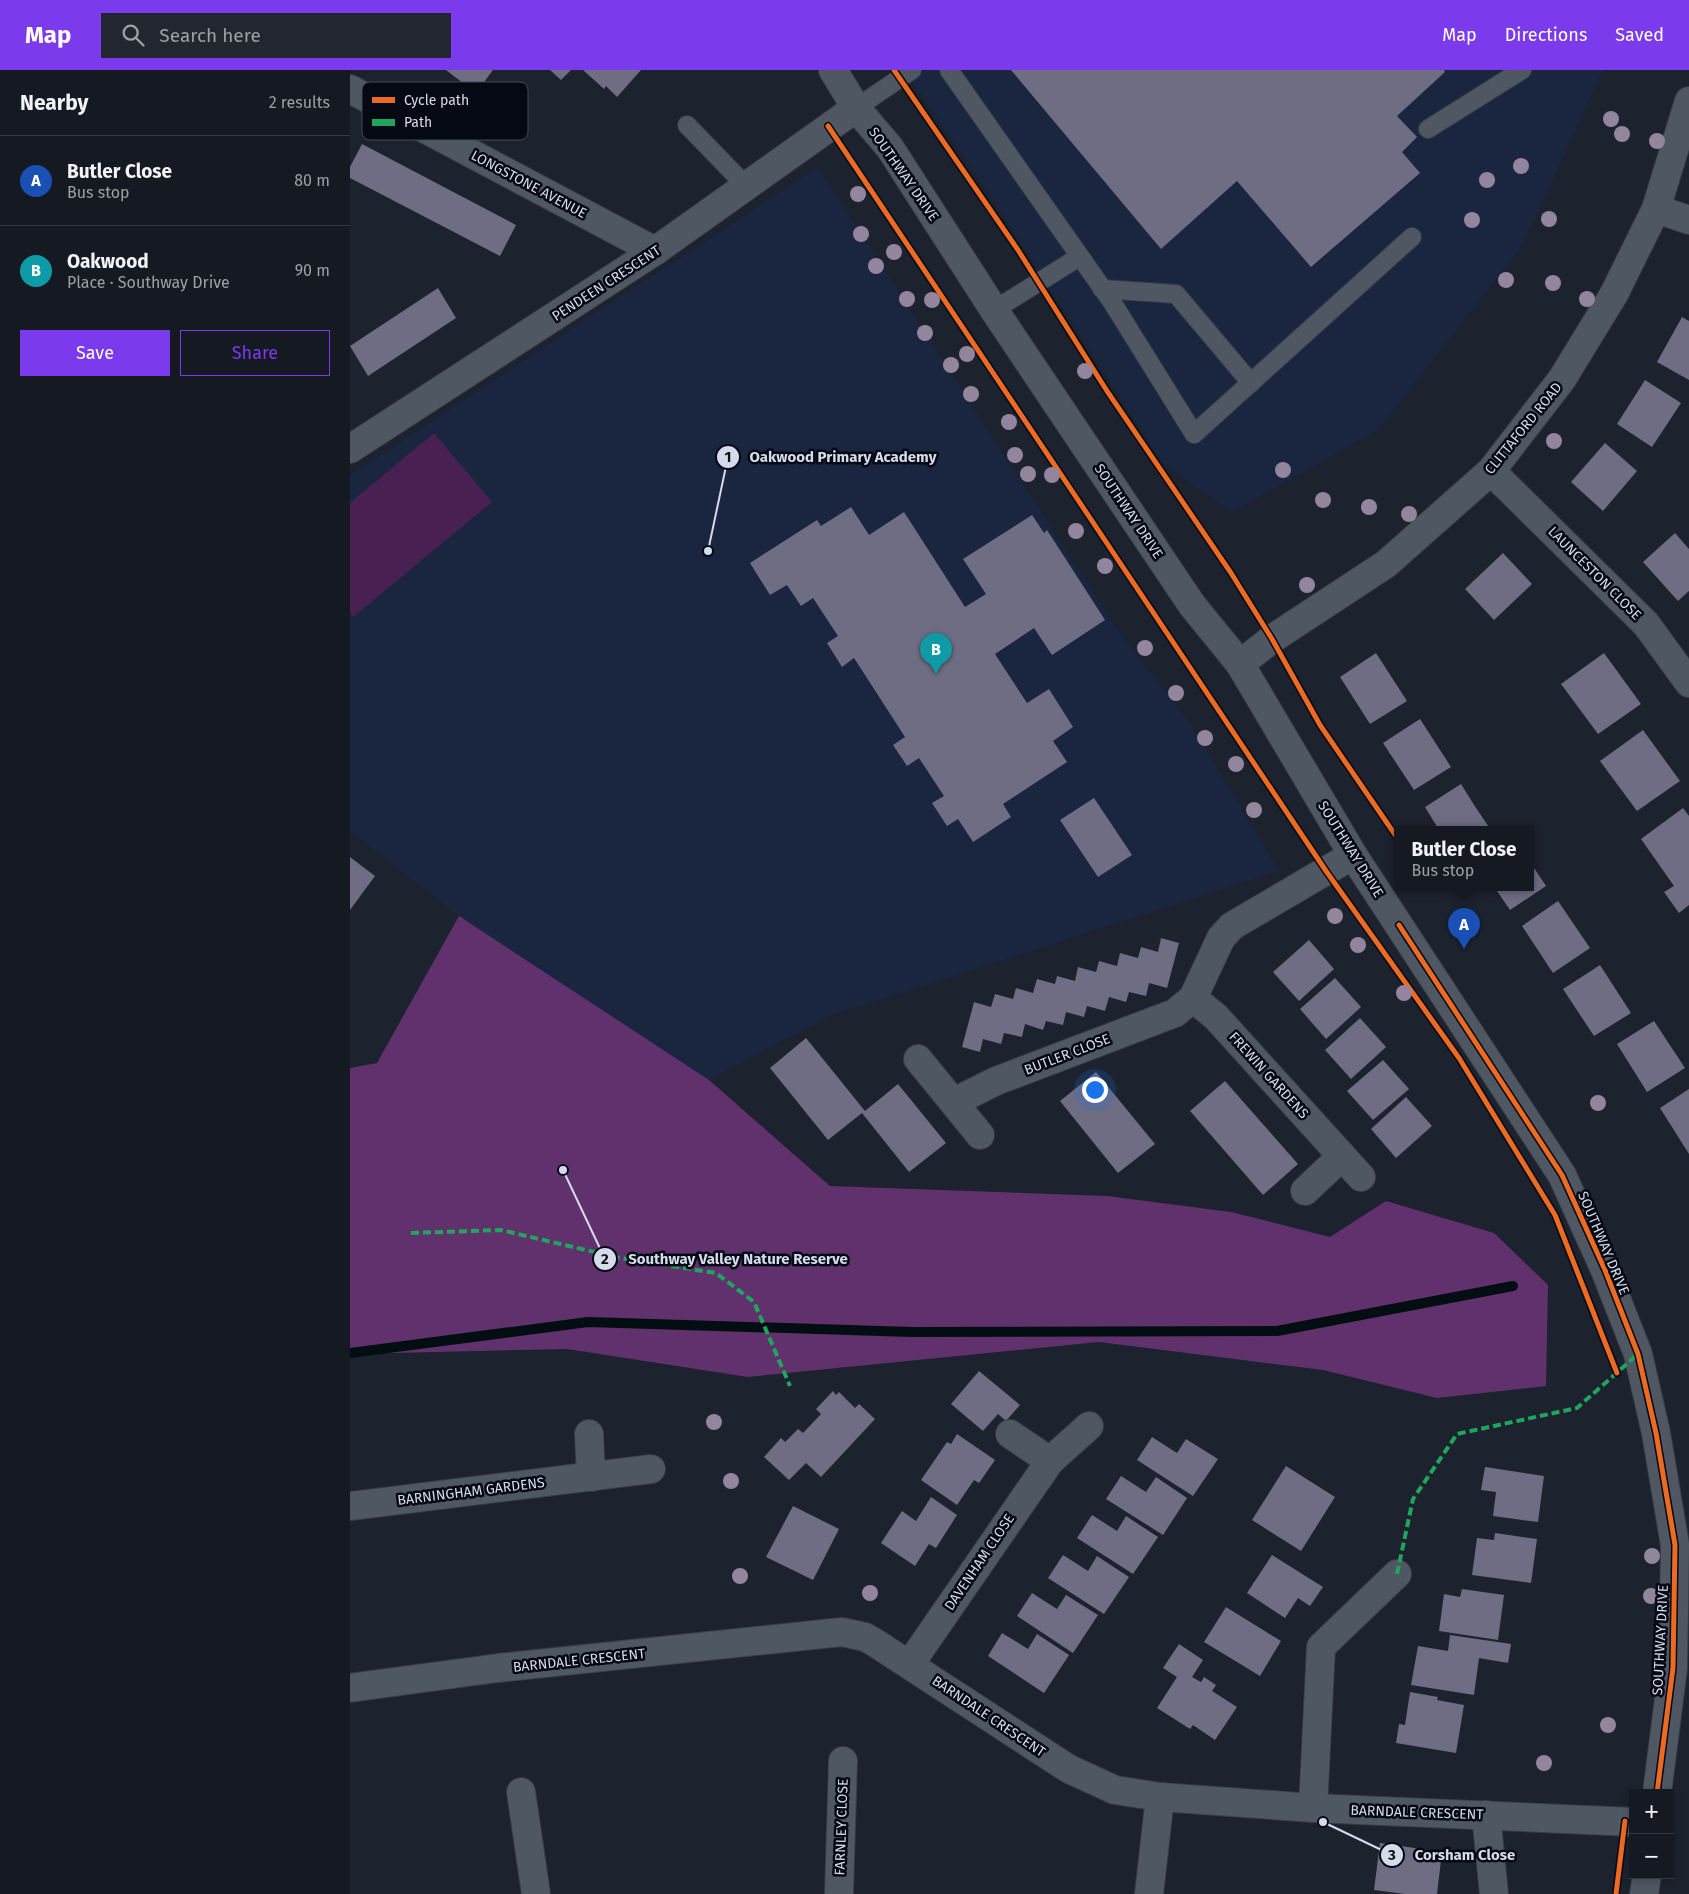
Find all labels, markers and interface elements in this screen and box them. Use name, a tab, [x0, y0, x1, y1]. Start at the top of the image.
search box	[101, 13, 451, 58]
text: Map	[25, 21, 71, 49]
icon: search	[119, 21, 147, 49]
text: Search here	[159, 24, 261, 47]
text: Map	[1442, 24, 1477, 46]
text: Directions	[1505, 24, 1587, 46]
text: Saved	[1615, 24, 1664, 46]
legend	[362, 82, 528, 140]
text: Nearby	[20, 90, 88, 116]
text: Cycle path	[404, 92, 469, 109]
text: 2 results	[269, 93, 330, 112]
text: Path	[404, 114, 432, 131]
street label: SOUTHWAY DRIVE	[865, 124, 942, 224]
street label: LONGSTONE AVENUE	[468, 147, 589, 222]
text: Butler Close	[67, 160, 172, 183]
text: A	[31, 171, 41, 190]
text: 80 m	[294, 171, 330, 190]
text: Bus stop	[67, 183, 130, 202]
street label: PENDEEN CRESCENT	[549, 242, 664, 325]
text: Oakwood	[67, 250, 149, 273]
text: B	[31, 261, 41, 280]
text: 90 m	[295, 261, 330, 280]
text: Place · Southway Drive	[67, 273, 230, 292]
button: Save	[20, 330, 170, 376]
button: Share	[180, 330, 330, 376]
street label: CLITTAFORD ROAD	[1481, 379, 1566, 478]
callout: Oakwood Primary Academy	[715, 442, 947, 472]
text: 1	[725, 448, 731, 466]
text: Oakwood Primary Academy	[750, 448, 937, 466]
street label: SOUTHWAY DRIVE	[1091, 461, 1167, 562]
street label: LAUNCESTON CLOSE	[1544, 523, 1645, 624]
pin: B	[920, 633, 952, 674]
street label: SOUTHWAY DRIVE	[1314, 798, 1387, 901]
popup	[1394, 826, 1534, 891]
text: Butler Close	[1412, 838, 1516, 861]
text: Bus stop	[1412, 861, 1474, 880]
pin: A	[1448, 908, 1480, 949]
street label: FREWIN GARDENS	[1225, 1028, 1312, 1122]
street label: BUTLER CLOSE	[1022, 1030, 1113, 1079]
your location	[1082, 1077, 1108, 1103]
street label: SOUTHWAY DRIVE	[1574, 1189, 1633, 1297]
callout: Southway Valley Nature Reserve	[593, 1244, 857, 1274]
text: 2	[601, 1250, 609, 1268]
text: Southway Valley Nature Reserve	[628, 1250, 848, 1268]
street label: BARNINGHAM GARDENS	[396, 1474, 546, 1509]
street label: DAVENHAM CLOSE	[941, 1511, 1018, 1614]
street label: SOUTHWAY DRIVE	[1649, 1584, 1672, 1696]
street label: BARNDALE CRESCENT	[512, 1645, 647, 1676]
street label: BARNDALE CRESCENT	[929, 1672, 1049, 1761]
street label: FARNLEY CLOSE	[831, 1778, 852, 1876]
map controls	[1629, 1789, 1674, 1879]
button: +	[1629, 1789, 1674, 1834]
street label: BARNDALE CRESCENT	[1350, 1802, 1484, 1823]
button: −	[1629, 1834, 1674, 1879]
callout: Corsham Close	[1380, 1840, 1525, 1870]
text: 3	[1387, 1846, 1396, 1864]
text: Corsham Close	[1415, 1846, 1515, 1864]

